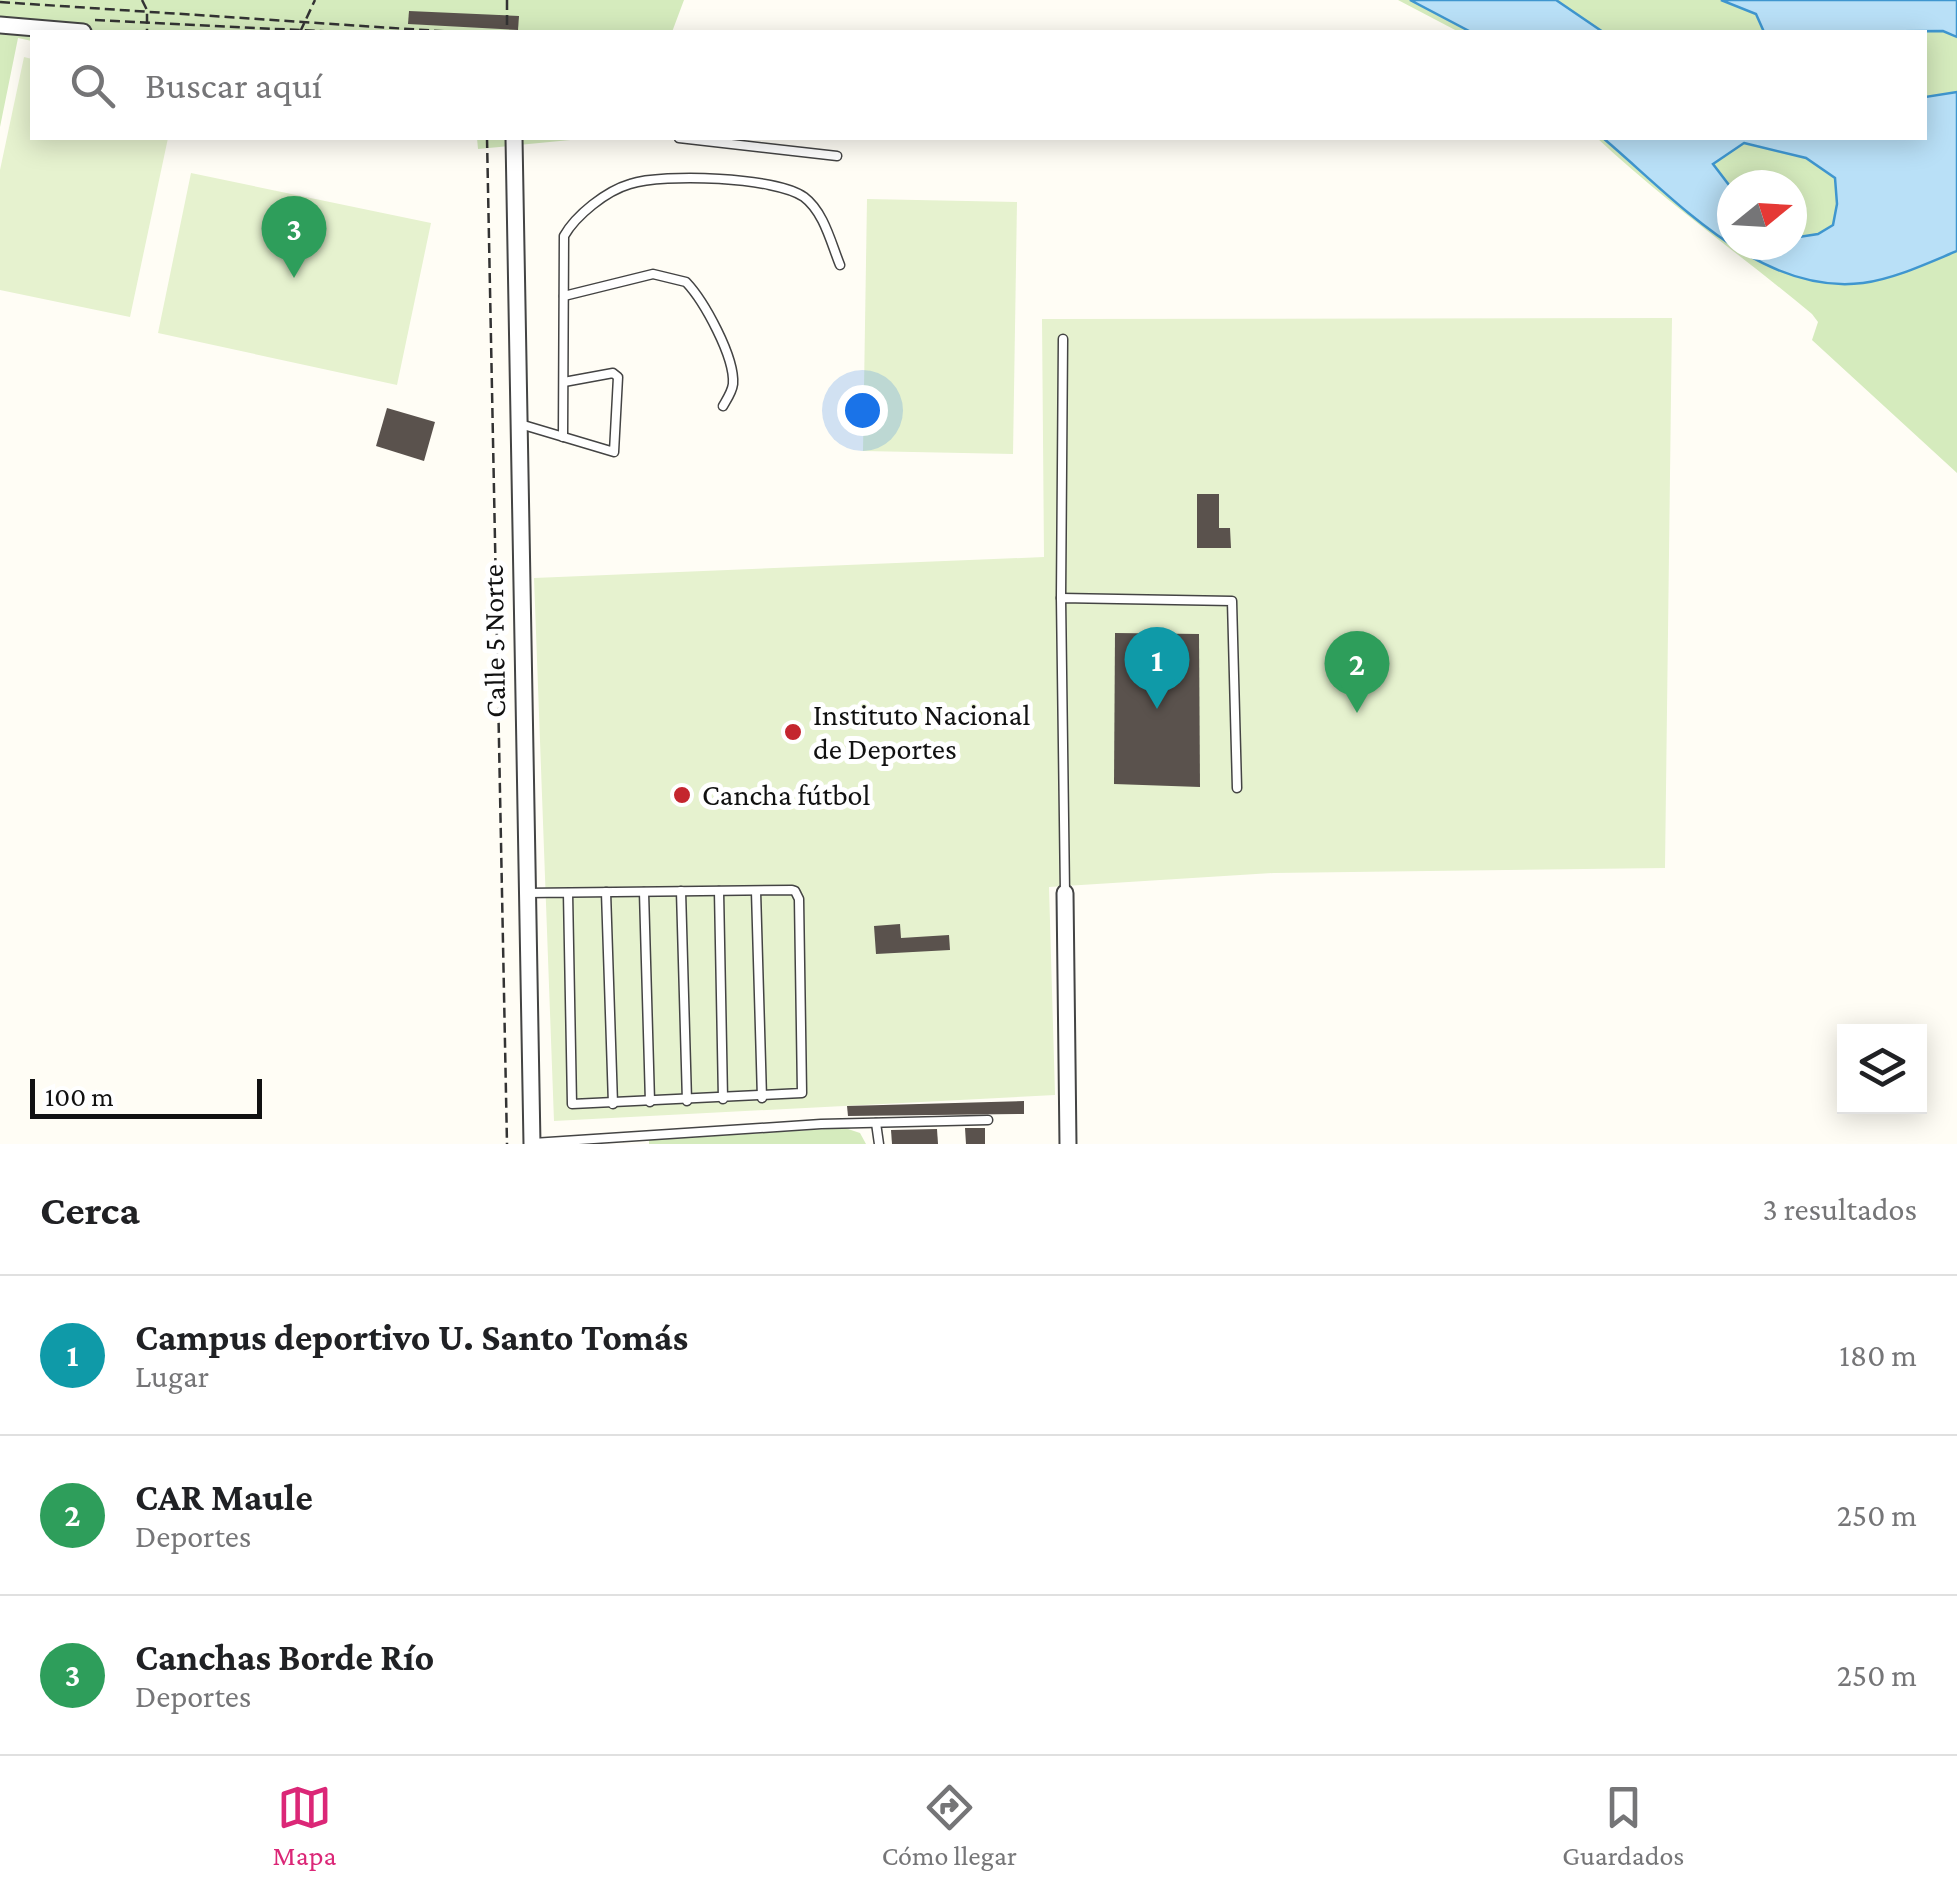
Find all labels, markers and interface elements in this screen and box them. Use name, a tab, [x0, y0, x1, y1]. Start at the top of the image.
search box	[30, 30, 1927, 140]
icon: search	[65, 58, 120, 113]
text: Buscar aquí	[145, 64, 322, 106]
north arrow	[1717, 170, 1807, 260]
pin: 3	[262, 196, 326, 278]
your location	[837, 385, 888, 436]
street label: Calle 5 Norte	[476, 564, 511, 718]
pin: 1	[1124, 626, 1190, 709]
pin: 2	[1324, 630, 1390, 713]
place label: Instituto Nacional de Deportes	[813, 698, 1030, 766]
marker: Instituto Nacional de Deportes	[782, 721, 804, 743]
place label: Cancha fútbol	[702, 778, 870, 811]
marker: Cancha fútbol	[671, 784, 693, 806]
map controls	[1837, 1024, 1927, 1114]
button: layers	[1837, 1024, 1927, 1114]
scale bar	[30, 1074, 262, 1118]
text: 100 m	[45, 1081, 114, 1112]
text: Cerca	[40, 1186, 140, 1233]
text: 3 resultados	[1763, 1191, 1917, 1227]
text: Campus deportivo U. Santo Tomás	[135, 1316, 688, 1358]
text: 1	[67, 1337, 78, 1373]
text: 180 m	[1839, 1337, 1917, 1373]
text: Lugar	[135, 1358, 209, 1394]
text: CAR Maule	[135, 1476, 313, 1518]
text: 2	[64, 1497, 81, 1533]
text: 250 m	[1837, 1497, 1917, 1533]
text: Deportes	[135, 1518, 251, 1554]
text: Canchas Borde Río	[135, 1636, 434, 1678]
text: 3	[65, 1657, 80, 1693]
text: 250 m	[1837, 1657, 1917, 1693]
text: Deportes	[135, 1678, 251, 1714]
tab: Mapa	[273, 1780, 336, 1871]
tab: Cómo llegar	[882, 1780, 1017, 1871]
tab: Guardados	[1562, 1780, 1684, 1871]

